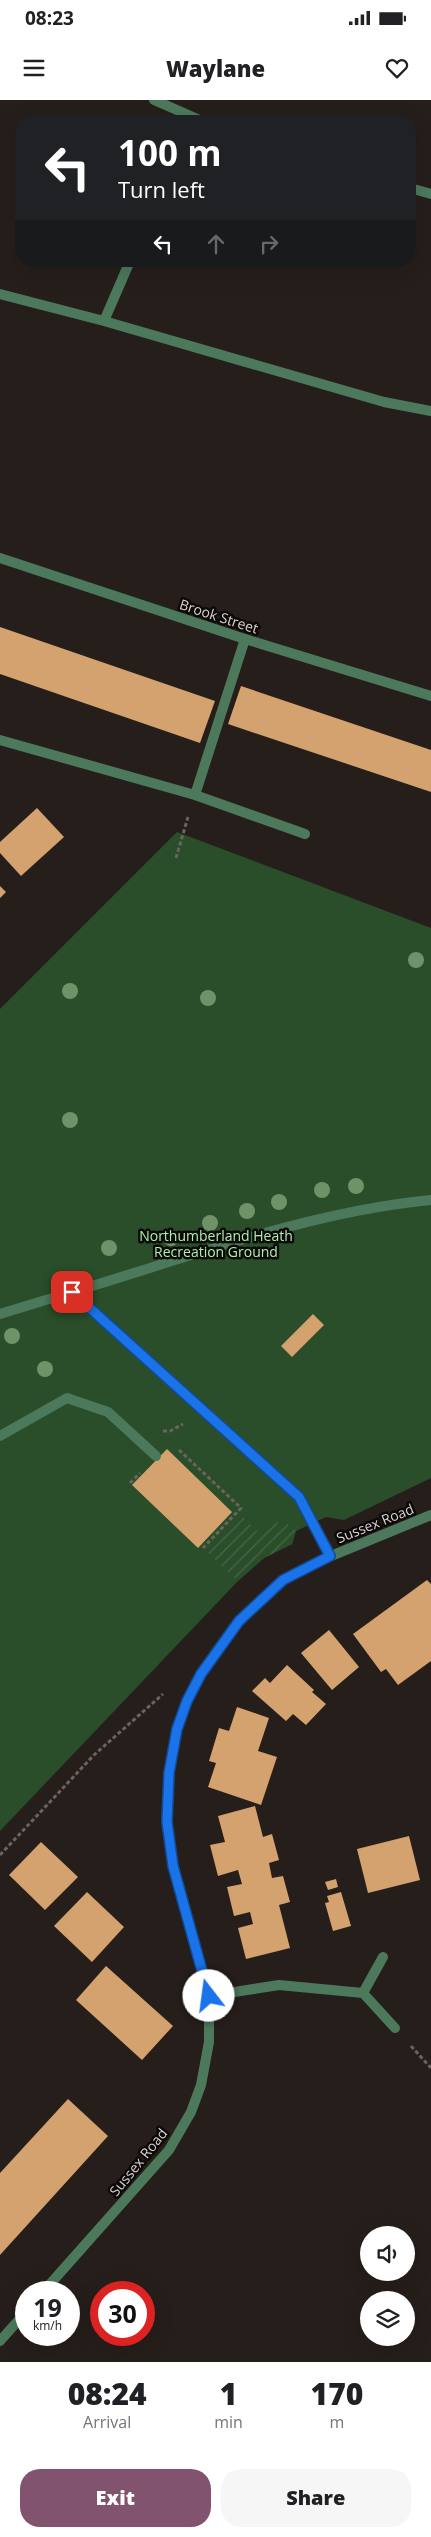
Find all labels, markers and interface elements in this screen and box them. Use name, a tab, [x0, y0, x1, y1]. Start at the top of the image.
text: 08:23	[25, 5, 74, 31]
text: Waylane	[166, 53, 265, 83]
icon: menu	[20, 54, 48, 82]
icon: heart	[383, 54, 411, 82]
text: 100 m	[118, 129, 222, 176]
icon: left	[35, 135, 100, 200]
text: Turn left	[118, 174, 205, 204]
icon: left	[149, 230, 177, 258]
icon: ahead	[202, 230, 230, 258]
icon: right	[255, 230, 283, 258]
street label: Brook Street	[177, 594, 261, 638]
park label: Northumberland Heath Recreation Ground	[139, 1226, 293, 1261]
pin	[51, 1271, 93, 1313]
icon: arrive	[58, 1278, 86, 1306]
street label: Sussex Road	[333, 1499, 417, 1547]
position arrow	[182, 1969, 234, 2021]
street label: Sussex Road	[105, 2124, 171, 2200]
map controls	[360, 2226, 415, 2346]
button: sound	[360, 2226, 415, 2281]
speed limit sign: 30	[90, 2281, 155, 2346]
text: 19	[33, 2290, 62, 2324]
button: layers	[360, 2291, 415, 2346]
text: km/h	[33, 2317, 62, 2334]
text: 08:24	[68, 2373, 147, 2414]
text: 1	[220, 2373, 237, 2414]
text: 170	[311, 2373, 363, 2414]
text: Arrival	[83, 2411, 131, 2433]
text: min	[214, 2411, 243, 2433]
text: m	[330, 2411, 344, 2433]
button: Exit	[20, 2469, 211, 2527]
button: Share	[221, 2469, 411, 2527]

